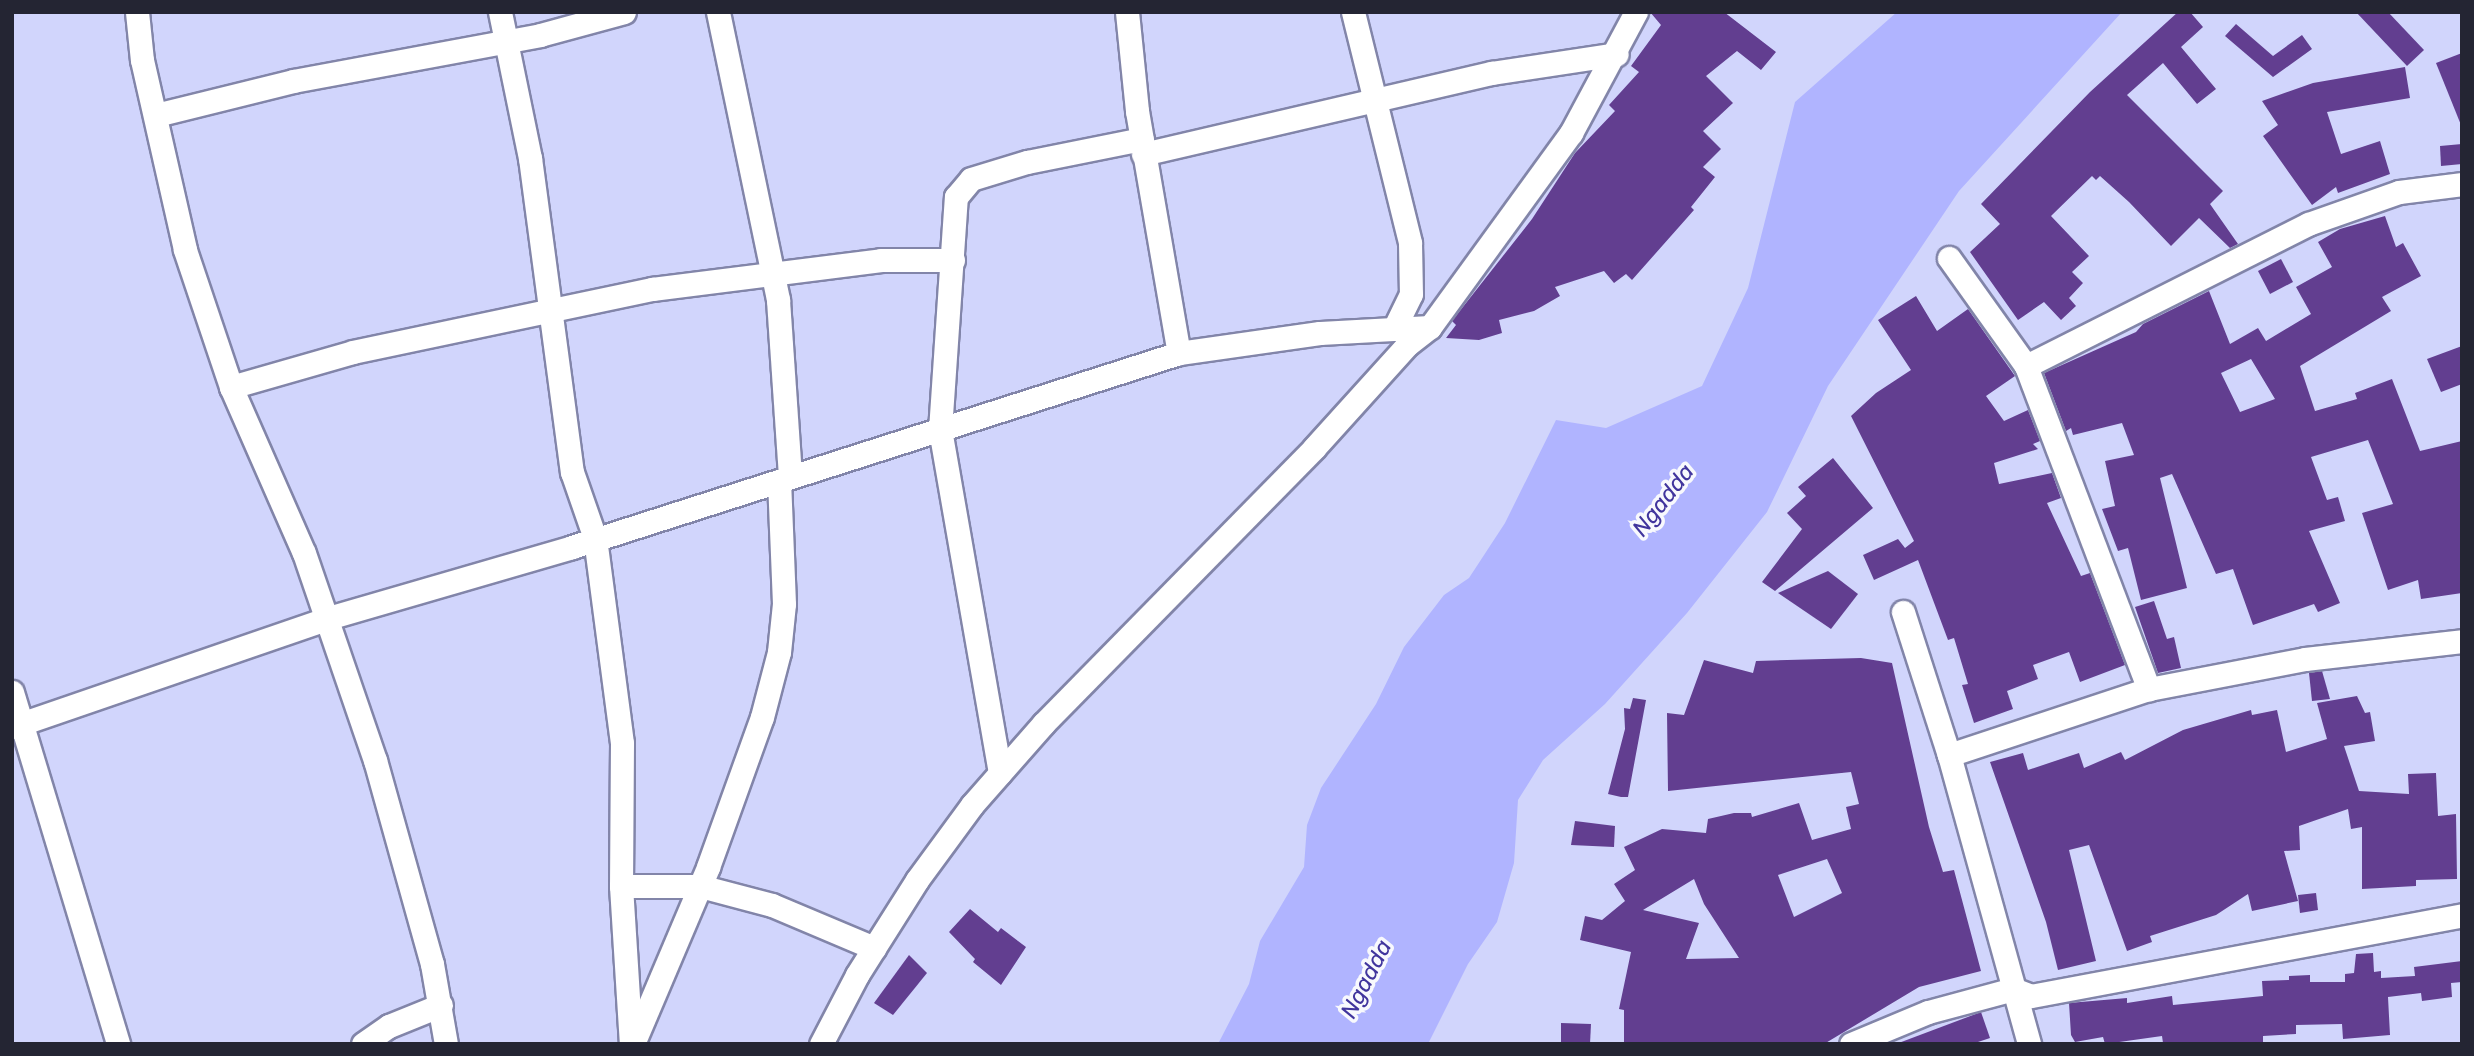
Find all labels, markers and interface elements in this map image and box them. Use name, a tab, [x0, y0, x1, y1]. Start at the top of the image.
water label: Ngadda	[1626, 458, 1700, 542]
water label: Ngadda	[1335, 935, 1397, 1023]

